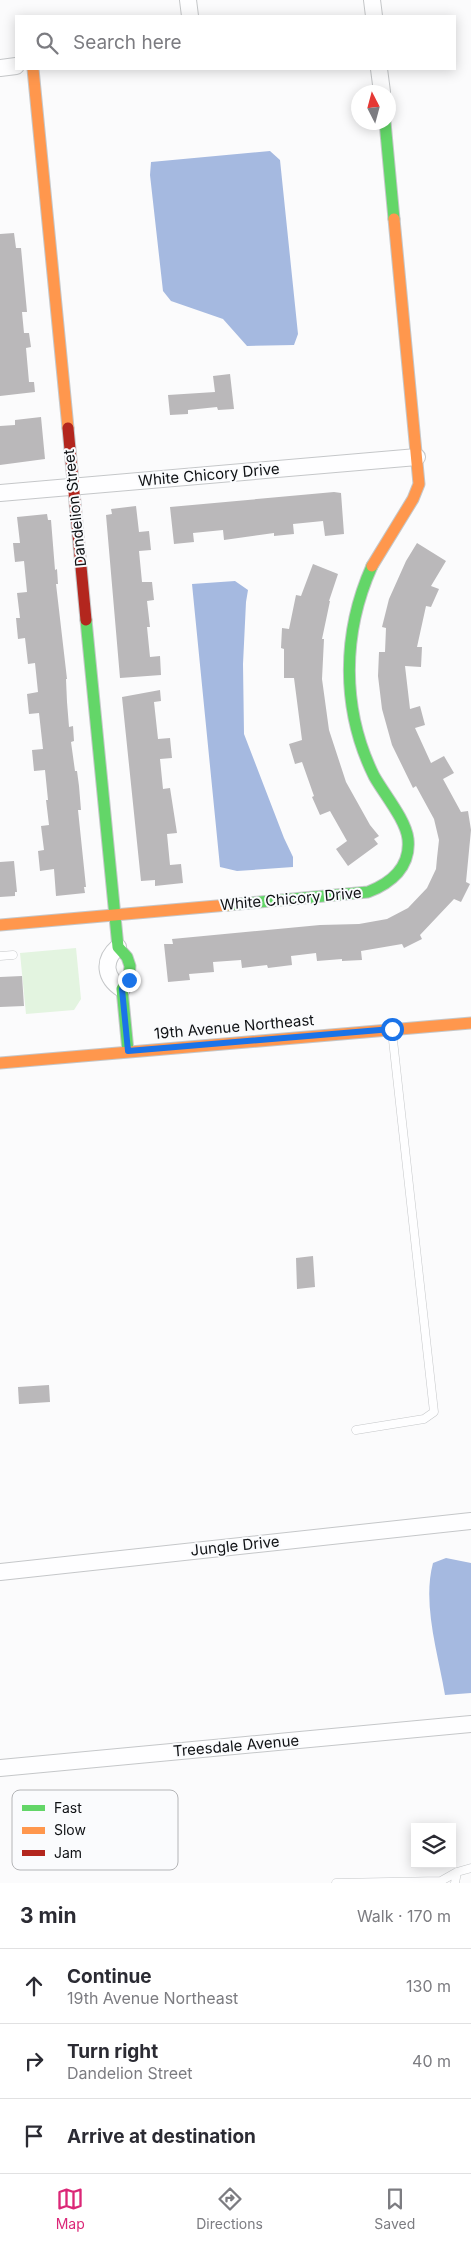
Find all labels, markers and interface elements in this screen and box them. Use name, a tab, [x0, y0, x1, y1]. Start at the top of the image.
search box	[15, 15, 456, 70]
icon: search	[33, 29, 61, 57]
text: Search here	[73, 31, 182, 54]
north arrow	[351, 85, 396, 130]
street label: Dandelion Street	[59, 448, 90, 568]
street label: White Chicory Drive	[137, 459, 280, 490]
street label: White Chicory Drive	[219, 883, 362, 914]
route end	[118, 969, 141, 992]
street label: 19th Avenue Northeast	[153, 1010, 315, 1043]
route start	[381, 1018, 404, 1041]
street label: Jungle Drive	[190, 1531, 280, 1560]
street label: Treesdale Avenue	[172, 1731, 300, 1760]
legend	[12, 1790, 178, 1870]
text: Fast	[54, 1799, 82, 1816]
text: Slow	[54, 1821, 86, 1838]
map controls	[411, 1823, 456, 1868]
button: layers	[411, 1823, 456, 1868]
text: Jam	[54, 1844, 82, 1861]
text: 3 min	[20, 1903, 76, 1928]
text: Walk · 170 m	[357, 1906, 451, 1926]
text: Continue	[67, 1965, 152, 1988]
icon: ahead	[20, 1972, 48, 2000]
text: 130 m	[406, 1976, 451, 1996]
text: 19th Avenue Northeast	[67, 1988, 238, 2008]
text: Turn right	[67, 2040, 158, 2063]
icon: right	[20, 2047, 48, 2075]
text: 40 m	[412, 2051, 451, 2071]
text: Dandelion Street	[67, 2063, 193, 2083]
icon: arrive	[20, 2122, 48, 2150]
text: Arrive at destination	[67, 2125, 256, 2148]
tab: Map	[56, 2185, 85, 2232]
tab: Directions	[196, 2185, 263, 2232]
tab: Saved	[374, 2185, 415, 2232]

